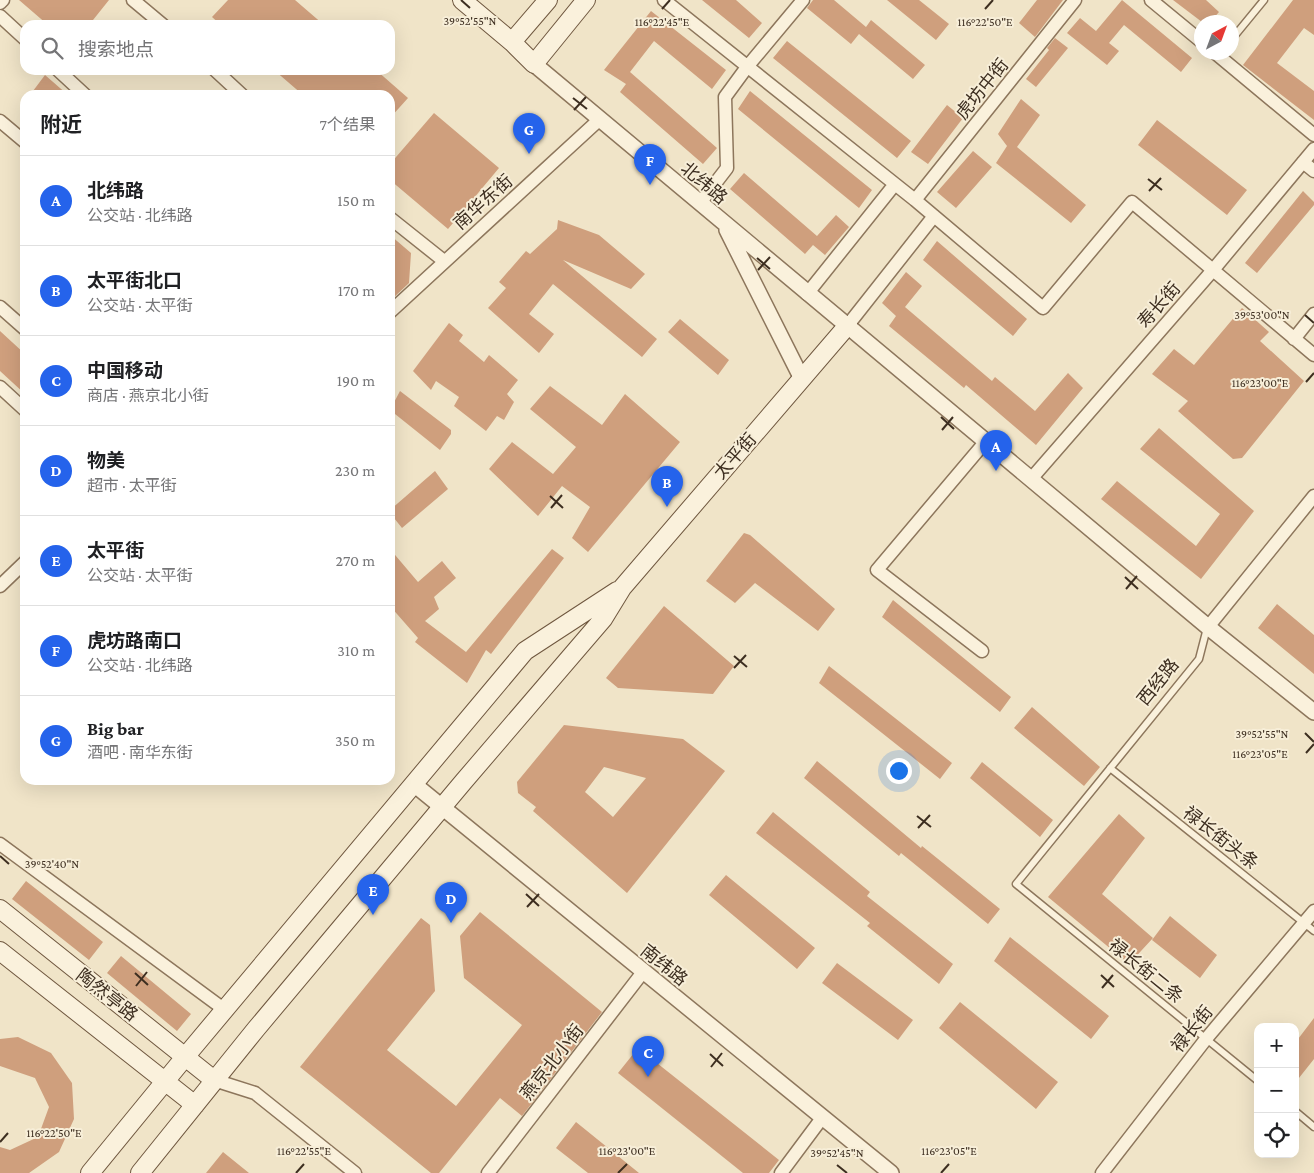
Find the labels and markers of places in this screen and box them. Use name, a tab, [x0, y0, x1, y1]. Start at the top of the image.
pin: G	[513, 113, 545, 154]
pin: F	[634, 144, 666, 185]
pin: A	[980, 430, 1012, 471]
pin: B	[651, 466, 683, 507]
pin: E	[357, 874, 389, 915]
pin: D	[435, 882, 467, 923]
pin: C	[632, 1036, 664, 1077]

